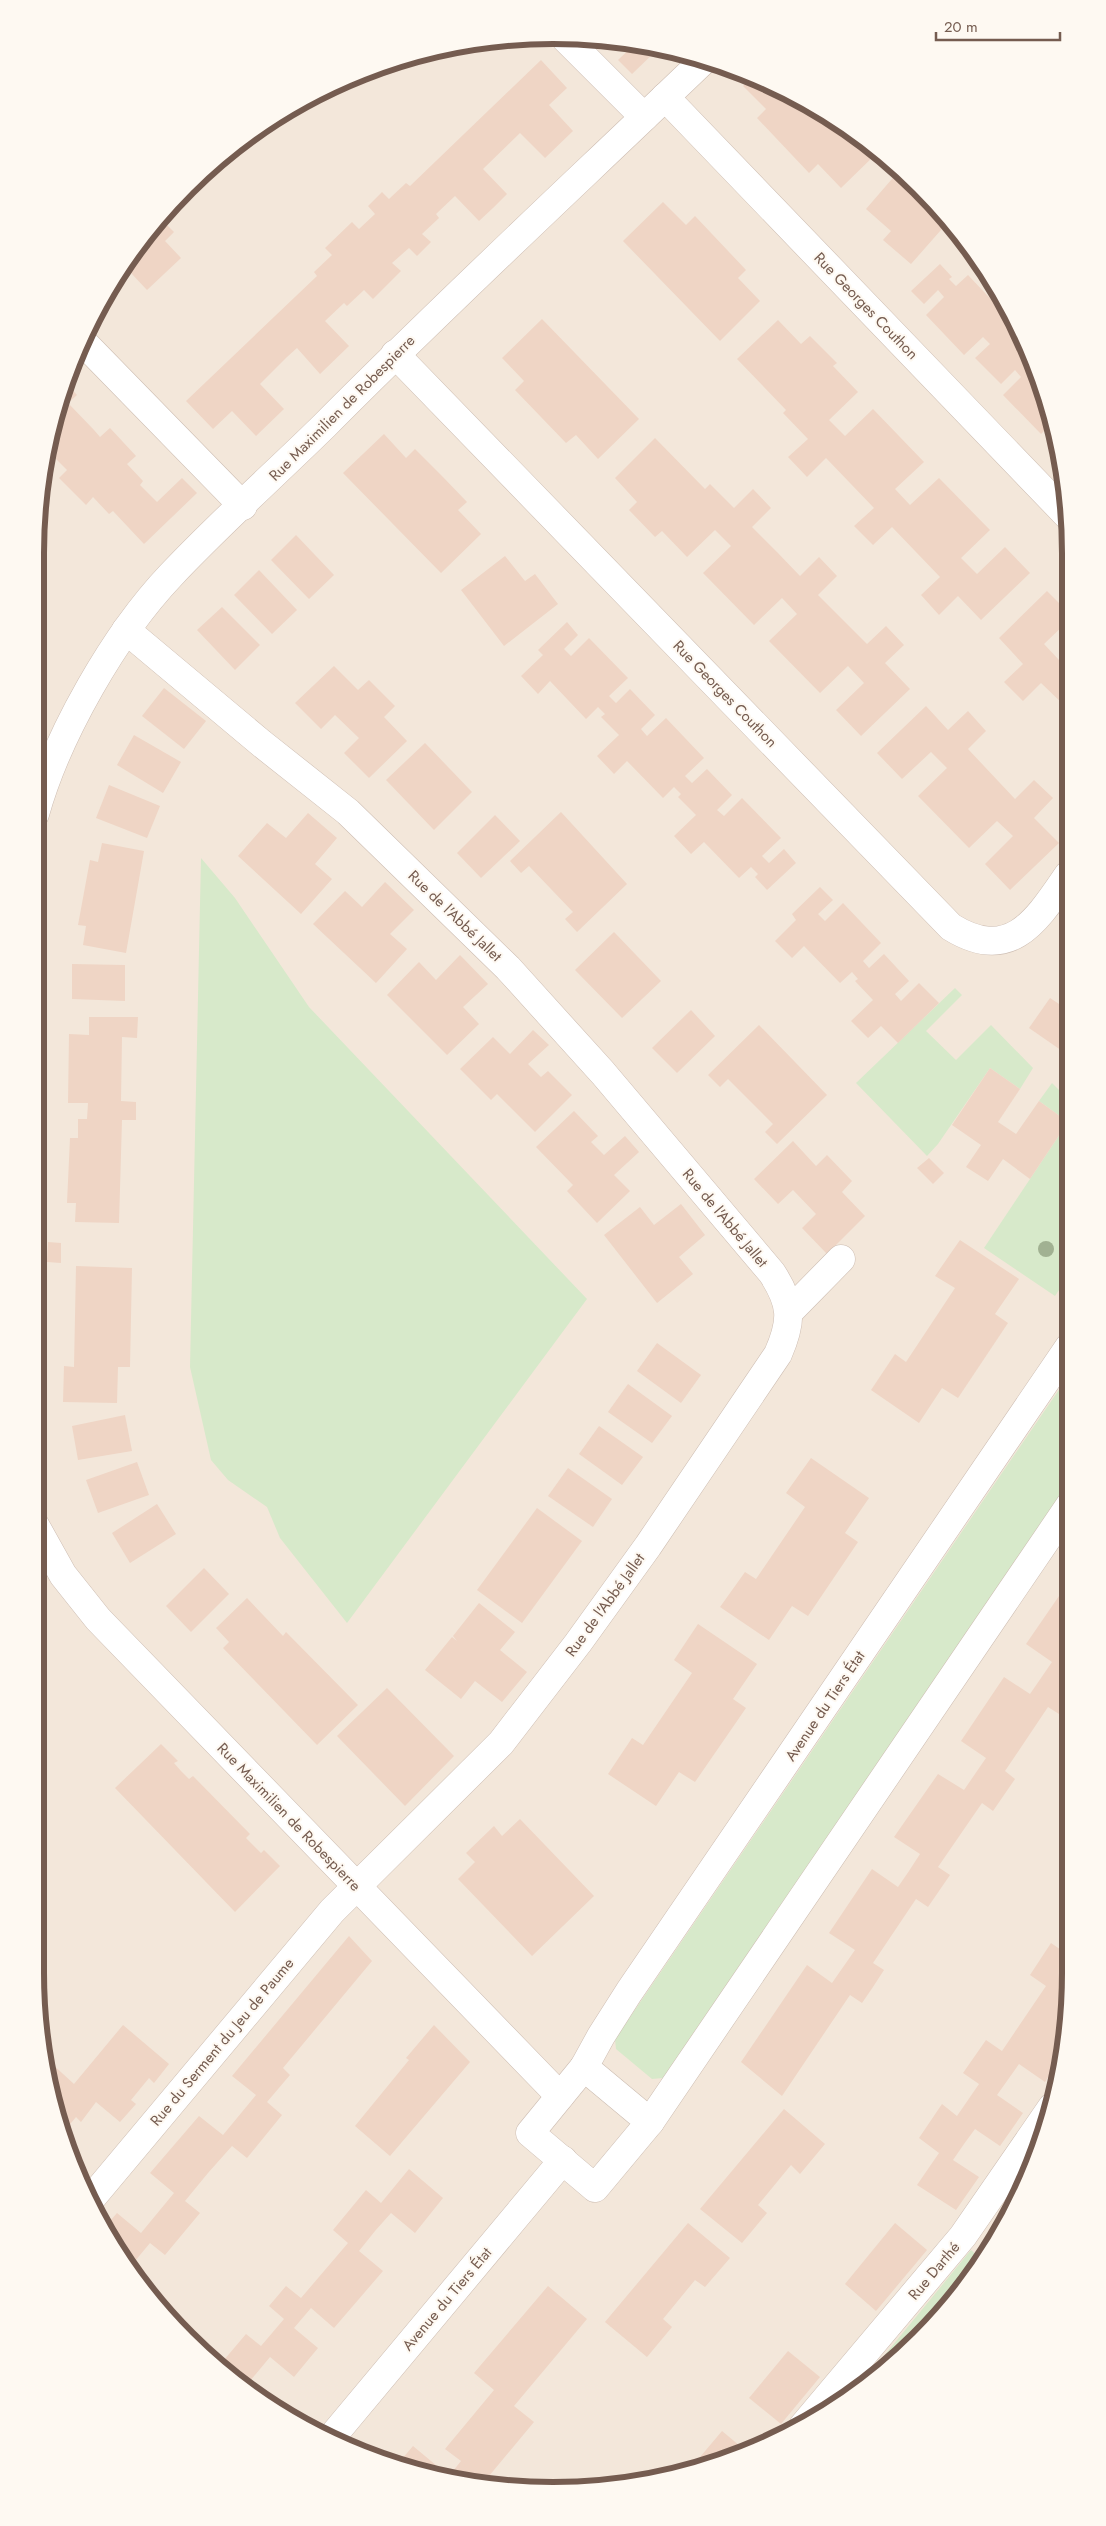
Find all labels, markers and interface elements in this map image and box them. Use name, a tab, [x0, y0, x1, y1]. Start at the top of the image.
scale bar	[936, 10, 1060, 42]
text: 20 m	[944, 16, 978, 38]
street label: Rue Georges Couthon	[809, 247, 923, 365]
street label: Rue Maximilien de Robespierre	[264, 330, 420, 486]
street label: Rue Georges Couthon	[668, 635, 782, 753]
street label: Rue de l'Abbé Jallet	[403, 865, 507, 967]
street label: Rue de l'Abbé Jallet	[677, 1164, 773, 1272]
street label: Rue de l'Abbé Jallet	[560, 1548, 650, 1661]
street label: Avenue du Tiers État	[780, 1646, 870, 1766]
street label: Rue Maximilien de Robespierre	[212, 1738, 366, 1896]
street label: Rue du Serment du Jeu de Paume	[145, 1953, 299, 2131]
street label: Rue Darthé	[903, 2237, 965, 2305]
street label: Avenue du Tiers État	[397, 2242, 497, 2356]

